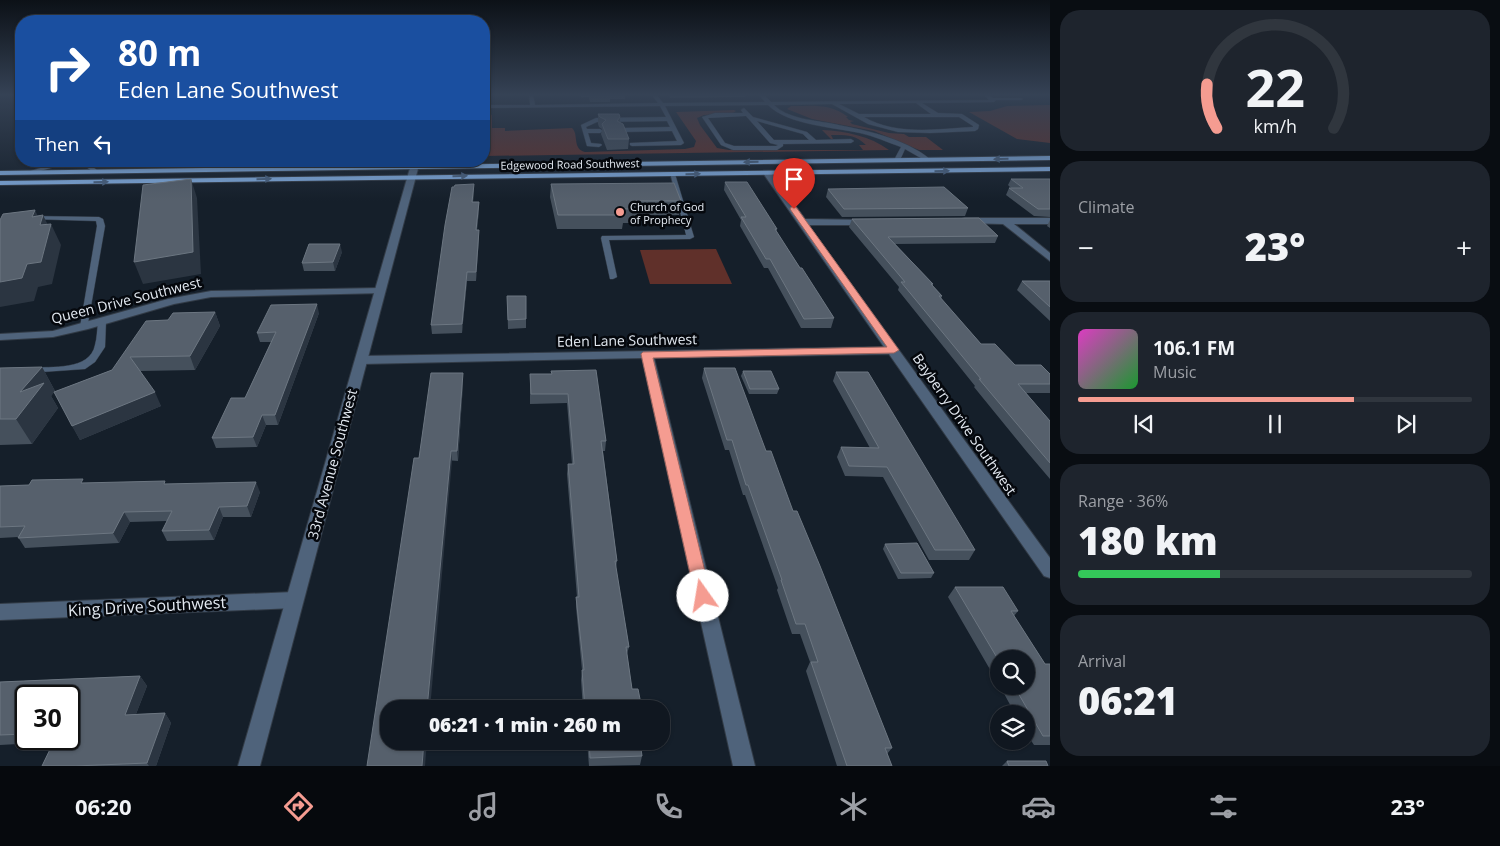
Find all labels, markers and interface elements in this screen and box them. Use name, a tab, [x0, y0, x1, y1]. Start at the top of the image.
text: 80 m	[118, 29, 201, 76]
icon: right	[35, 35, 100, 100]
text: 22	[1245, 51, 1305, 122]
text: Eden Lane Southwest	[118, 74, 338, 104]
text: km/h	[1253, 114, 1297, 138]
icon: left	[89, 130, 117, 158]
text: Then	[35, 131, 79, 157]
street label: Edgewood Road Southwest	[500, 155, 640, 173]
one-way arrow	[993, 155, 1009, 163]
one-way arrow	[743, 158, 759, 166]
pin	[773, 158, 815, 209]
icon: arrive	[780, 165, 808, 193]
one-way arrow	[935, 167, 951, 175]
one-way arrow	[685, 170, 701, 178]
one-way arrow	[452, 172, 468, 180]
one-way arrow	[256, 175, 272, 183]
one-way arrow	[93, 177, 109, 185]
text: Climate	[1078, 196, 1135, 218]
place label: Church of God of Prophecy	[630, 199, 704, 227]
marker: Church of God of Prophecy	[614, 206, 626, 218]
text: 23°	[1245, 220, 1305, 272]
text: −	[1078, 228, 1094, 266]
text: +	[1456, 228, 1472, 266]
street label: Queen Drive Southwest	[49, 272, 203, 328]
street label: Eden Lane Southwest	[557, 329, 697, 351]
text: 106.1 FM	[1153, 335, 1235, 361]
street label: Bayberry Drive Southwest	[909, 349, 1021, 499]
text: Music	[1153, 361, 1197, 383]
street label: 33rd Avenue Southwest	[303, 387, 361, 541]
icon: previous	[1130, 410, 1158, 438]
icon: pause	[1261, 410, 1289, 438]
icon: next	[1392, 410, 1420, 438]
text: Range · 36%	[1078, 490, 1168, 512]
text: 180 km	[1078, 514, 1218, 566]
position arrow	[676, 569, 728, 621]
street label: King Drive Southwest	[67, 591, 227, 621]
map controls	[990, 650, 1035, 750]
button: search	[990, 650, 1035, 695]
text: Arrival	[1078, 650, 1126, 672]
text: 06:21	[1078, 674, 1178, 726]
speed limit sign: 30	[15, 685, 80, 750]
button: layers	[990, 705, 1035, 750]
text: 06:21 · 1 min · 260 m	[429, 712, 621, 738]
icon: directions	[281, 789, 316, 824]
icon: music	[466, 789, 501, 824]
icon: phone	[651, 789, 686, 824]
icon: climate	[836, 789, 871, 824]
icon: car	[1021, 789, 1056, 824]
icon: filters	[1206, 789, 1241, 824]
text: 06:20	[75, 791, 132, 821]
text: 23°	[1390, 791, 1425, 821]

